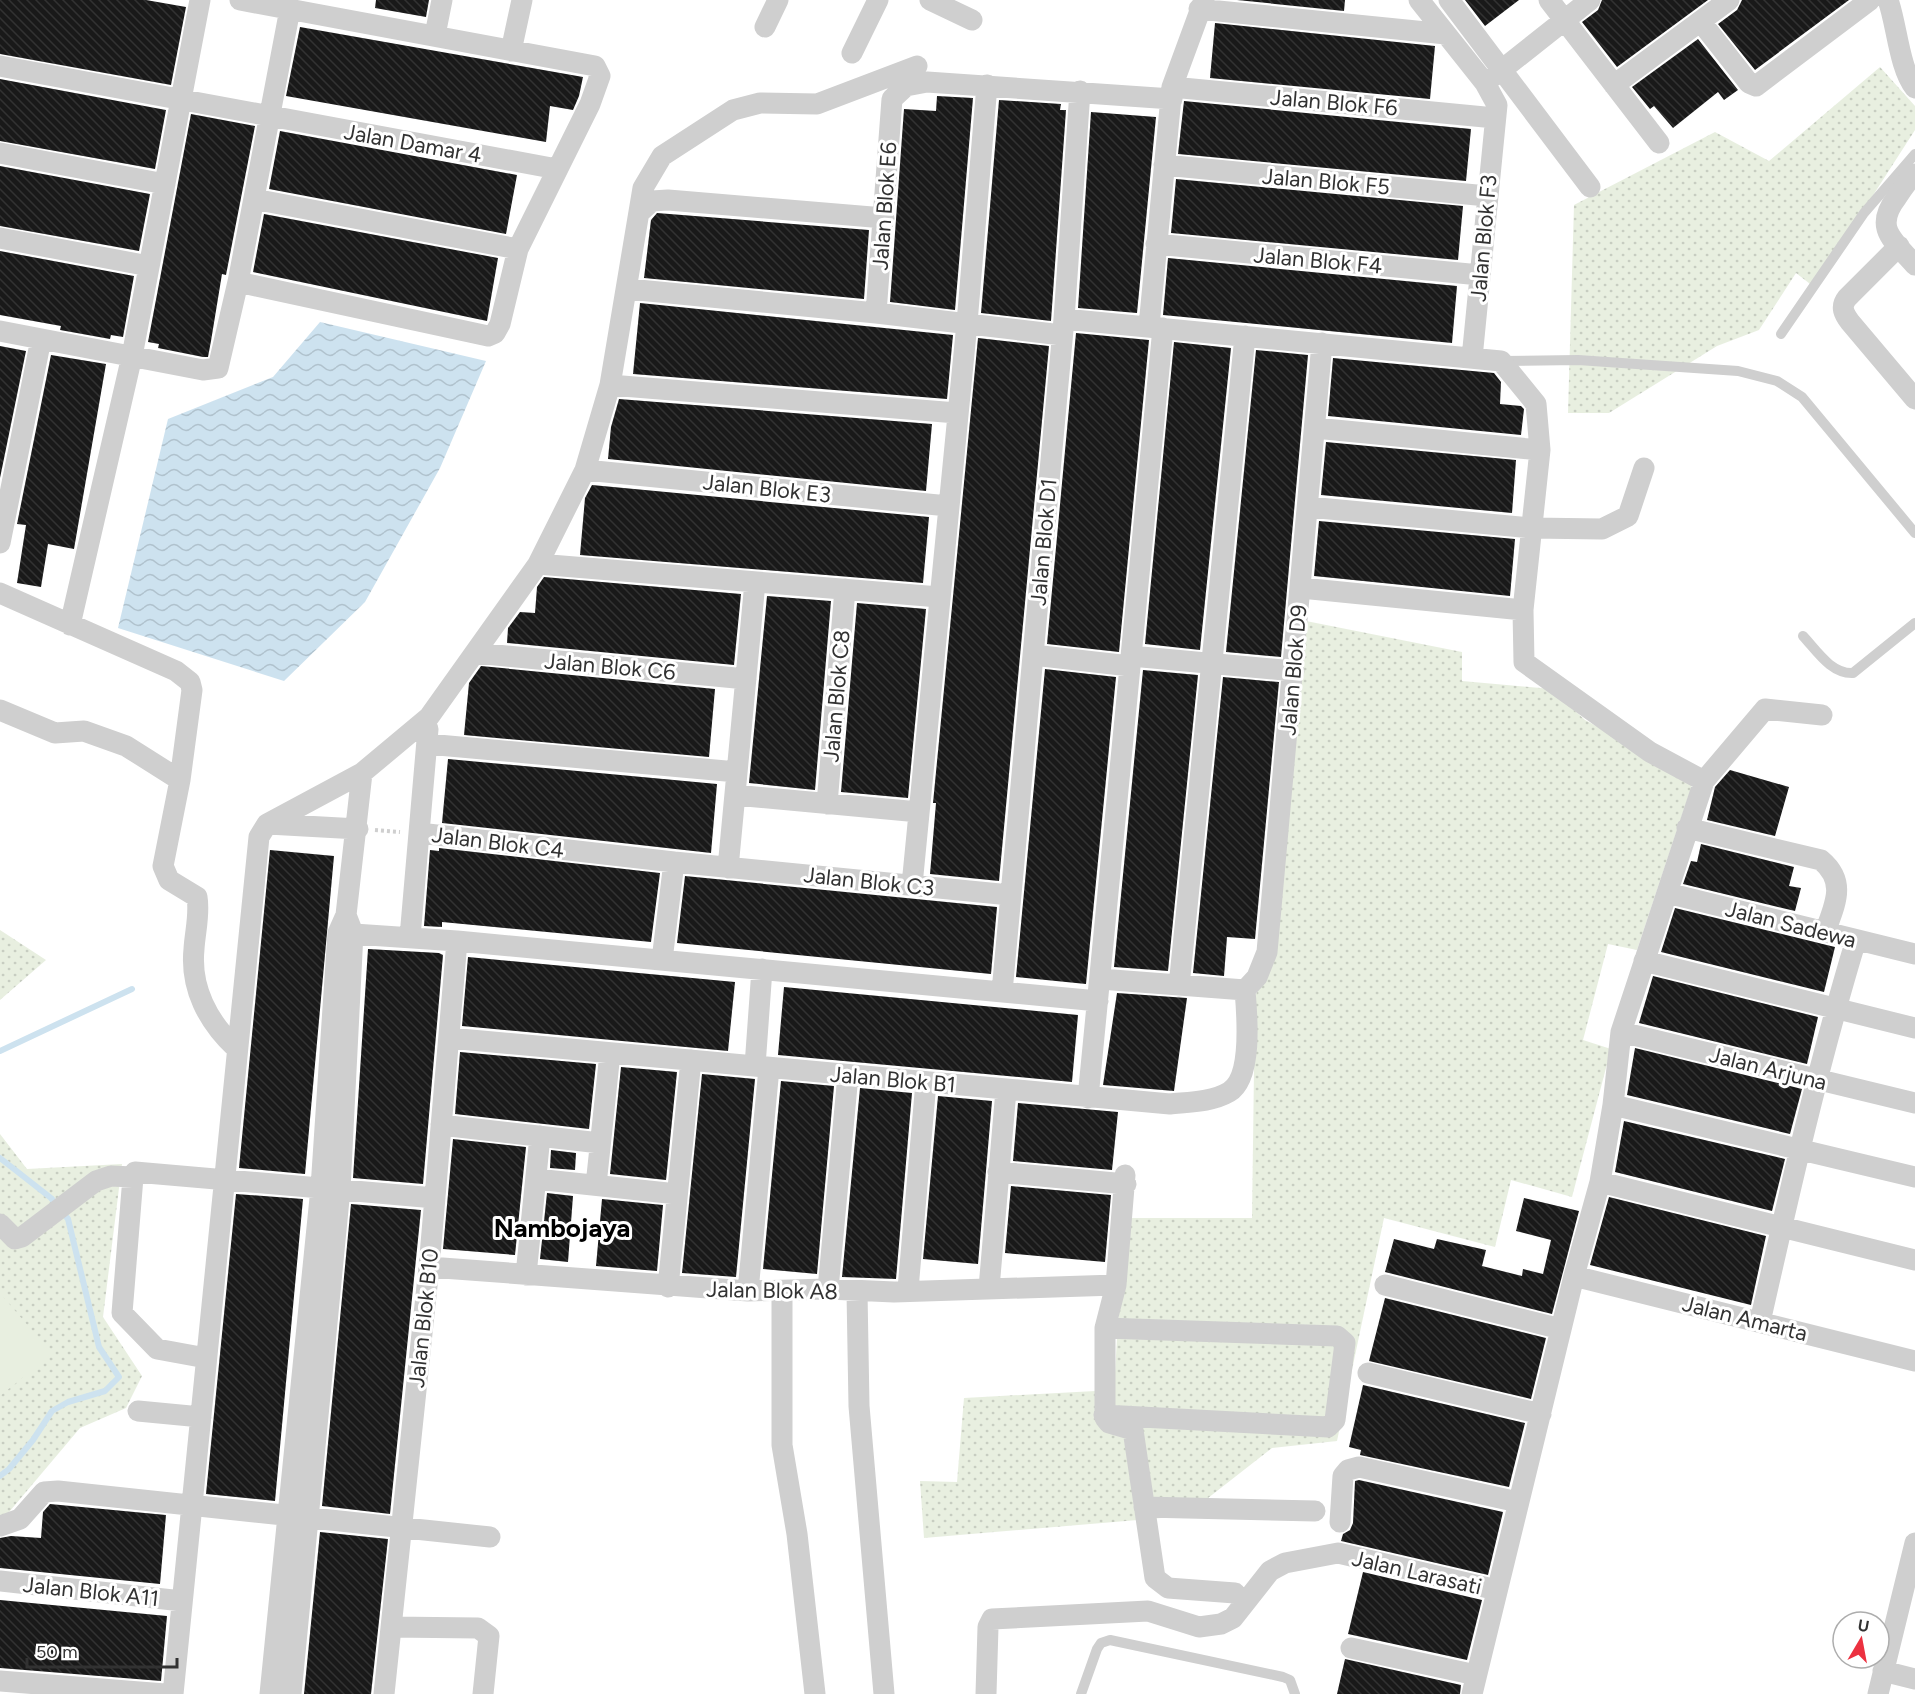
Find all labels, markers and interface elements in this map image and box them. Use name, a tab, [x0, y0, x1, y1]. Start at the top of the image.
street label: Jalan Blok F6	[1269, 83, 1399, 122]
street label: Jalan Damar 4	[342, 118, 484, 169]
street label: Jalan Blok E6	[867, 141, 902, 271]
street label: Jalan Blok F5	[1261, 162, 1391, 201]
street label: Jalan Blok F3	[1464, 173, 1502, 303]
street label: Jalan Blok F4	[1252, 241, 1383, 280]
street label: Jalan Blok E3	[702, 468, 832, 509]
street label: Jalan Blok D1	[1024, 477, 1063, 607]
street label: Jalan Blok D9	[1274, 604, 1313, 737]
street label: Jalan Blok C8	[817, 629, 856, 763]
street label: Jalan Blok C6	[543, 647, 677, 686]
street label: Jalan Blok C4	[430, 821, 566, 864]
street label: Jalan Blok C3	[802, 861, 936, 902]
street label: Jalan Sadewa	[1723, 895, 1859, 954]
street label: Jalan Arjuna	[1706, 1041, 1830, 1096]
street label: Jalan Blok B1	[829, 1061, 957, 1098]
district label: Nambojaya	[494, 1212, 630, 1244]
street label: Jalan Blok B10	[403, 1247, 444, 1389]
street label: Jalan Blok A8	[706, 1276, 838, 1305]
street label: Jalan Amarta	[1679, 1290, 1810, 1347]
street label: Jalan Larasati	[1349, 1544, 1484, 1601]
street label: Jalan Blok A11	[22, 1571, 160, 1612]
north arrow	[1831, 1610, 1891, 1670]
text: U	[1856, 1615, 1871, 1636]
scale bar	[27, 1631, 177, 1669]
text: 50 m	[36, 1641, 78, 1663]

